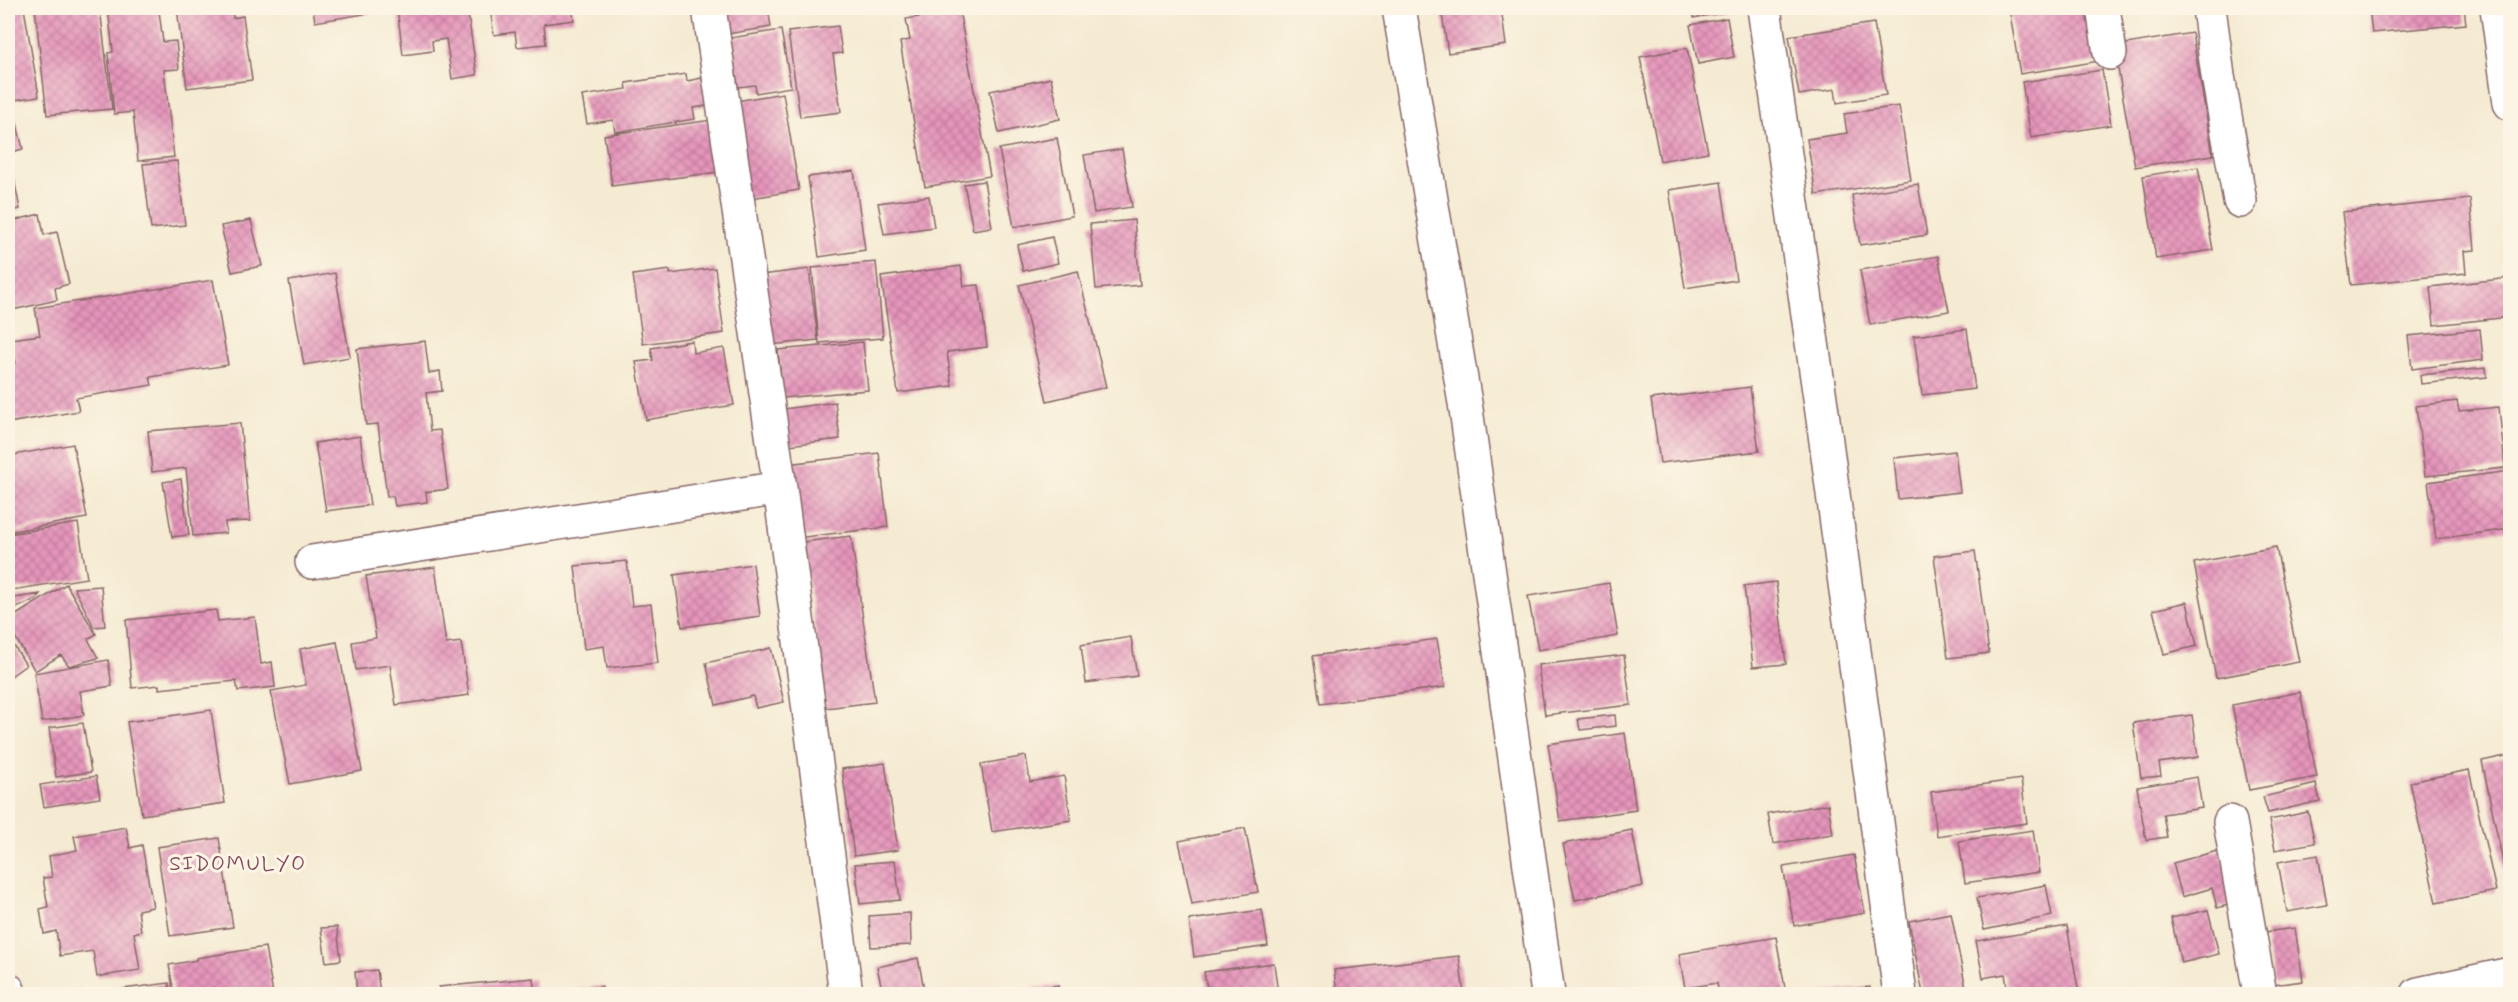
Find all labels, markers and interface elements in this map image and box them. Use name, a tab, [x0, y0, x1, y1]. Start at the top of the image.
district label: SIDOMULYO	[169, 850, 307, 878]

